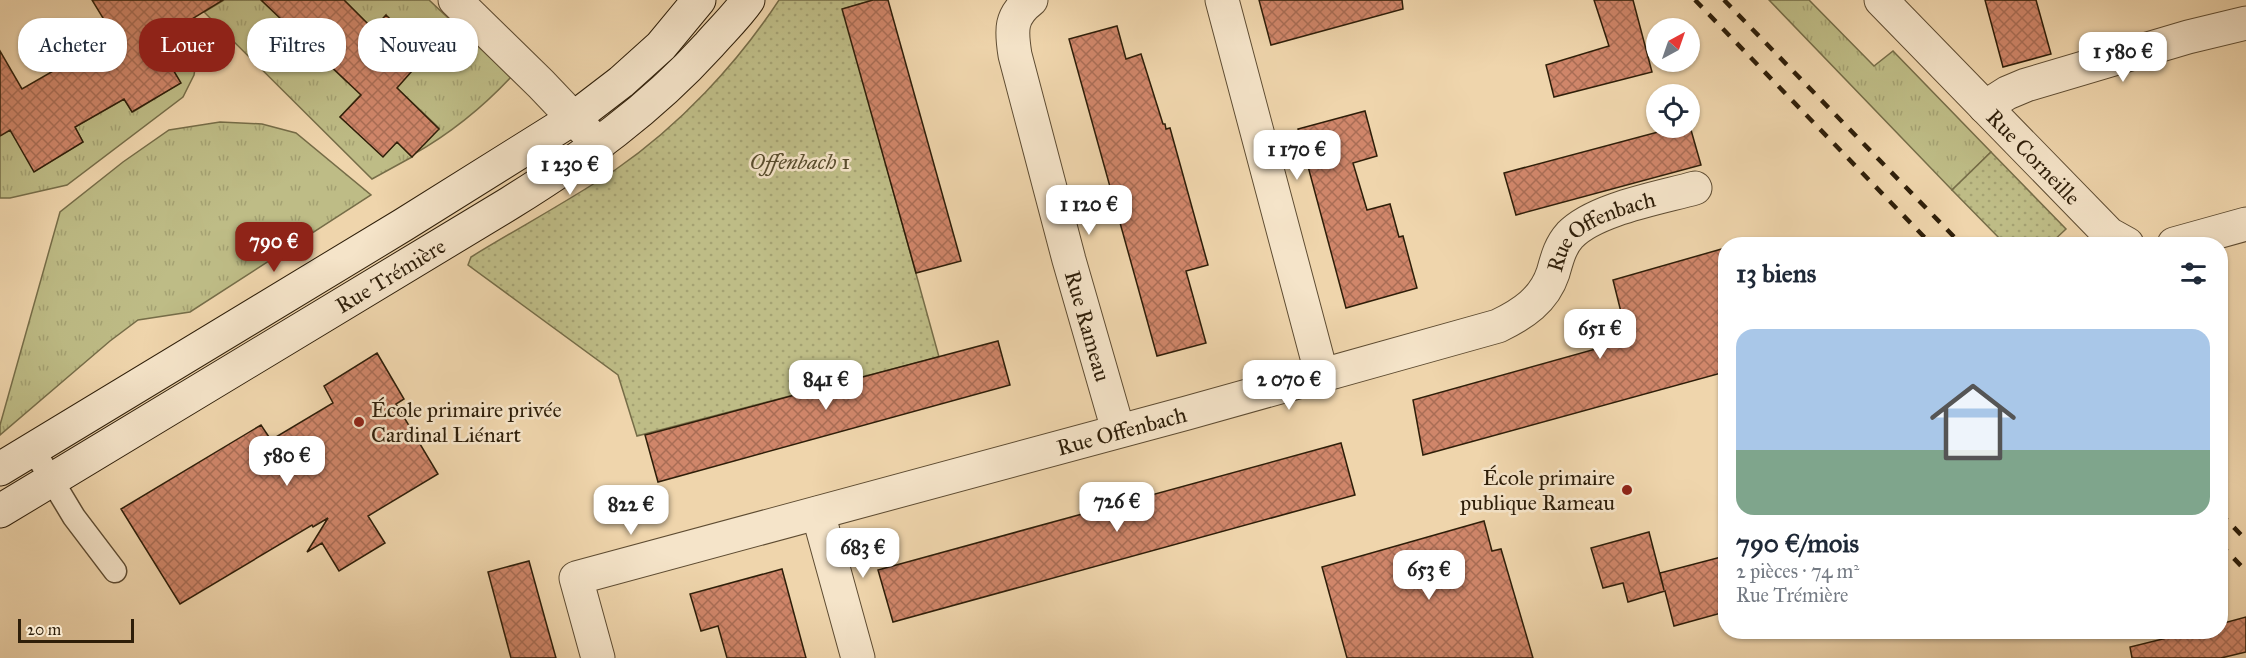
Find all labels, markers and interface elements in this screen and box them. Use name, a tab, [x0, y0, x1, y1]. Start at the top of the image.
chip: Acheter	[18, 18, 127, 72]
chip: Louer	[139, 18, 235, 72]
chip: Filtres	[247, 18, 346, 72]
chip: Nouveau	[358, 18, 478, 72]
north arrow	[1646, 18, 1700, 72]
map controls	[1646, 18, 1700, 138]
pin: 1 580 €	[2068, 32, 2178, 83]
text: 1 580 €	[2093, 39, 2153, 63]
button: locate	[1646, 84, 1700, 138]
street label: Rue Corneille	[1981, 103, 2087, 211]
pin: 1 170 €	[1242, 130, 1352, 181]
text: 1 170 €	[1268, 137, 1326, 161]
pin: 1 230 €	[515, 145, 625, 196]
park label: Offenbach 1	[750, 148, 850, 177]
text: 1 230 €	[541, 152, 599, 176]
pin: 1 120 €	[1034, 185, 1144, 236]
street label: Rue Offenbach	[1541, 185, 1658, 275]
text: 1 120 €	[1060, 192, 1118, 216]
pin: 790 €	[232, 222, 316, 273]
text: 790 €	[249, 229, 299, 253]
street label: Rue Trémière	[330, 232, 450, 319]
text: 13 biens	[1736, 257, 1816, 289]
icon: filters	[2177, 257, 2210, 290]
street label: Rue Rameau	[1059, 267, 1117, 385]
pin: 651 €	[1558, 309, 1642, 360]
text: 651 €	[1578, 316, 1622, 340]
pin: 841 €	[784, 360, 868, 411]
pin: 2 070 €	[1234, 360, 1344, 411]
text: 841 €	[803, 367, 849, 391]
text: 2 070 €	[1257, 367, 1321, 391]
icon: home	[1919, 368, 2027, 476]
place label: École primaire privée Cardinal Liénart	[371, 396, 562, 448]
street label: Rue Offenbach	[1054, 400, 1189, 461]
marker: École primaire privée Cardinal Liénart	[352, 415, 366, 429]
pin: 580 €	[245, 436, 329, 487]
text: 580 €	[263, 443, 311, 467]
place label: École primaire publique Rameau	[1459, 464, 1615, 516]
pin: 726 €	[1075, 482, 1159, 533]
marker: École primaire publique Rameau	[1620, 483, 1634, 497]
pin: 822 €	[589, 485, 673, 536]
text: 726 €	[1093, 489, 1141, 513]
text: 822 €	[608, 492, 654, 516]
text: 790 €/mois	[1736, 527, 1859, 559]
pin: 683 €	[821, 528, 905, 579]
text: 683 €	[840, 535, 886, 559]
pin: 653 €	[1387, 550, 1471, 601]
text: 653 €	[1407, 557, 1451, 581]
text: 2 pièces · 74 m²	[1736, 559, 1859, 583]
text: Rue Trémière	[1736, 583, 1848, 607]
scale bar	[18, 616, 134, 644]
text: 20 m	[27, 620, 61, 639]

